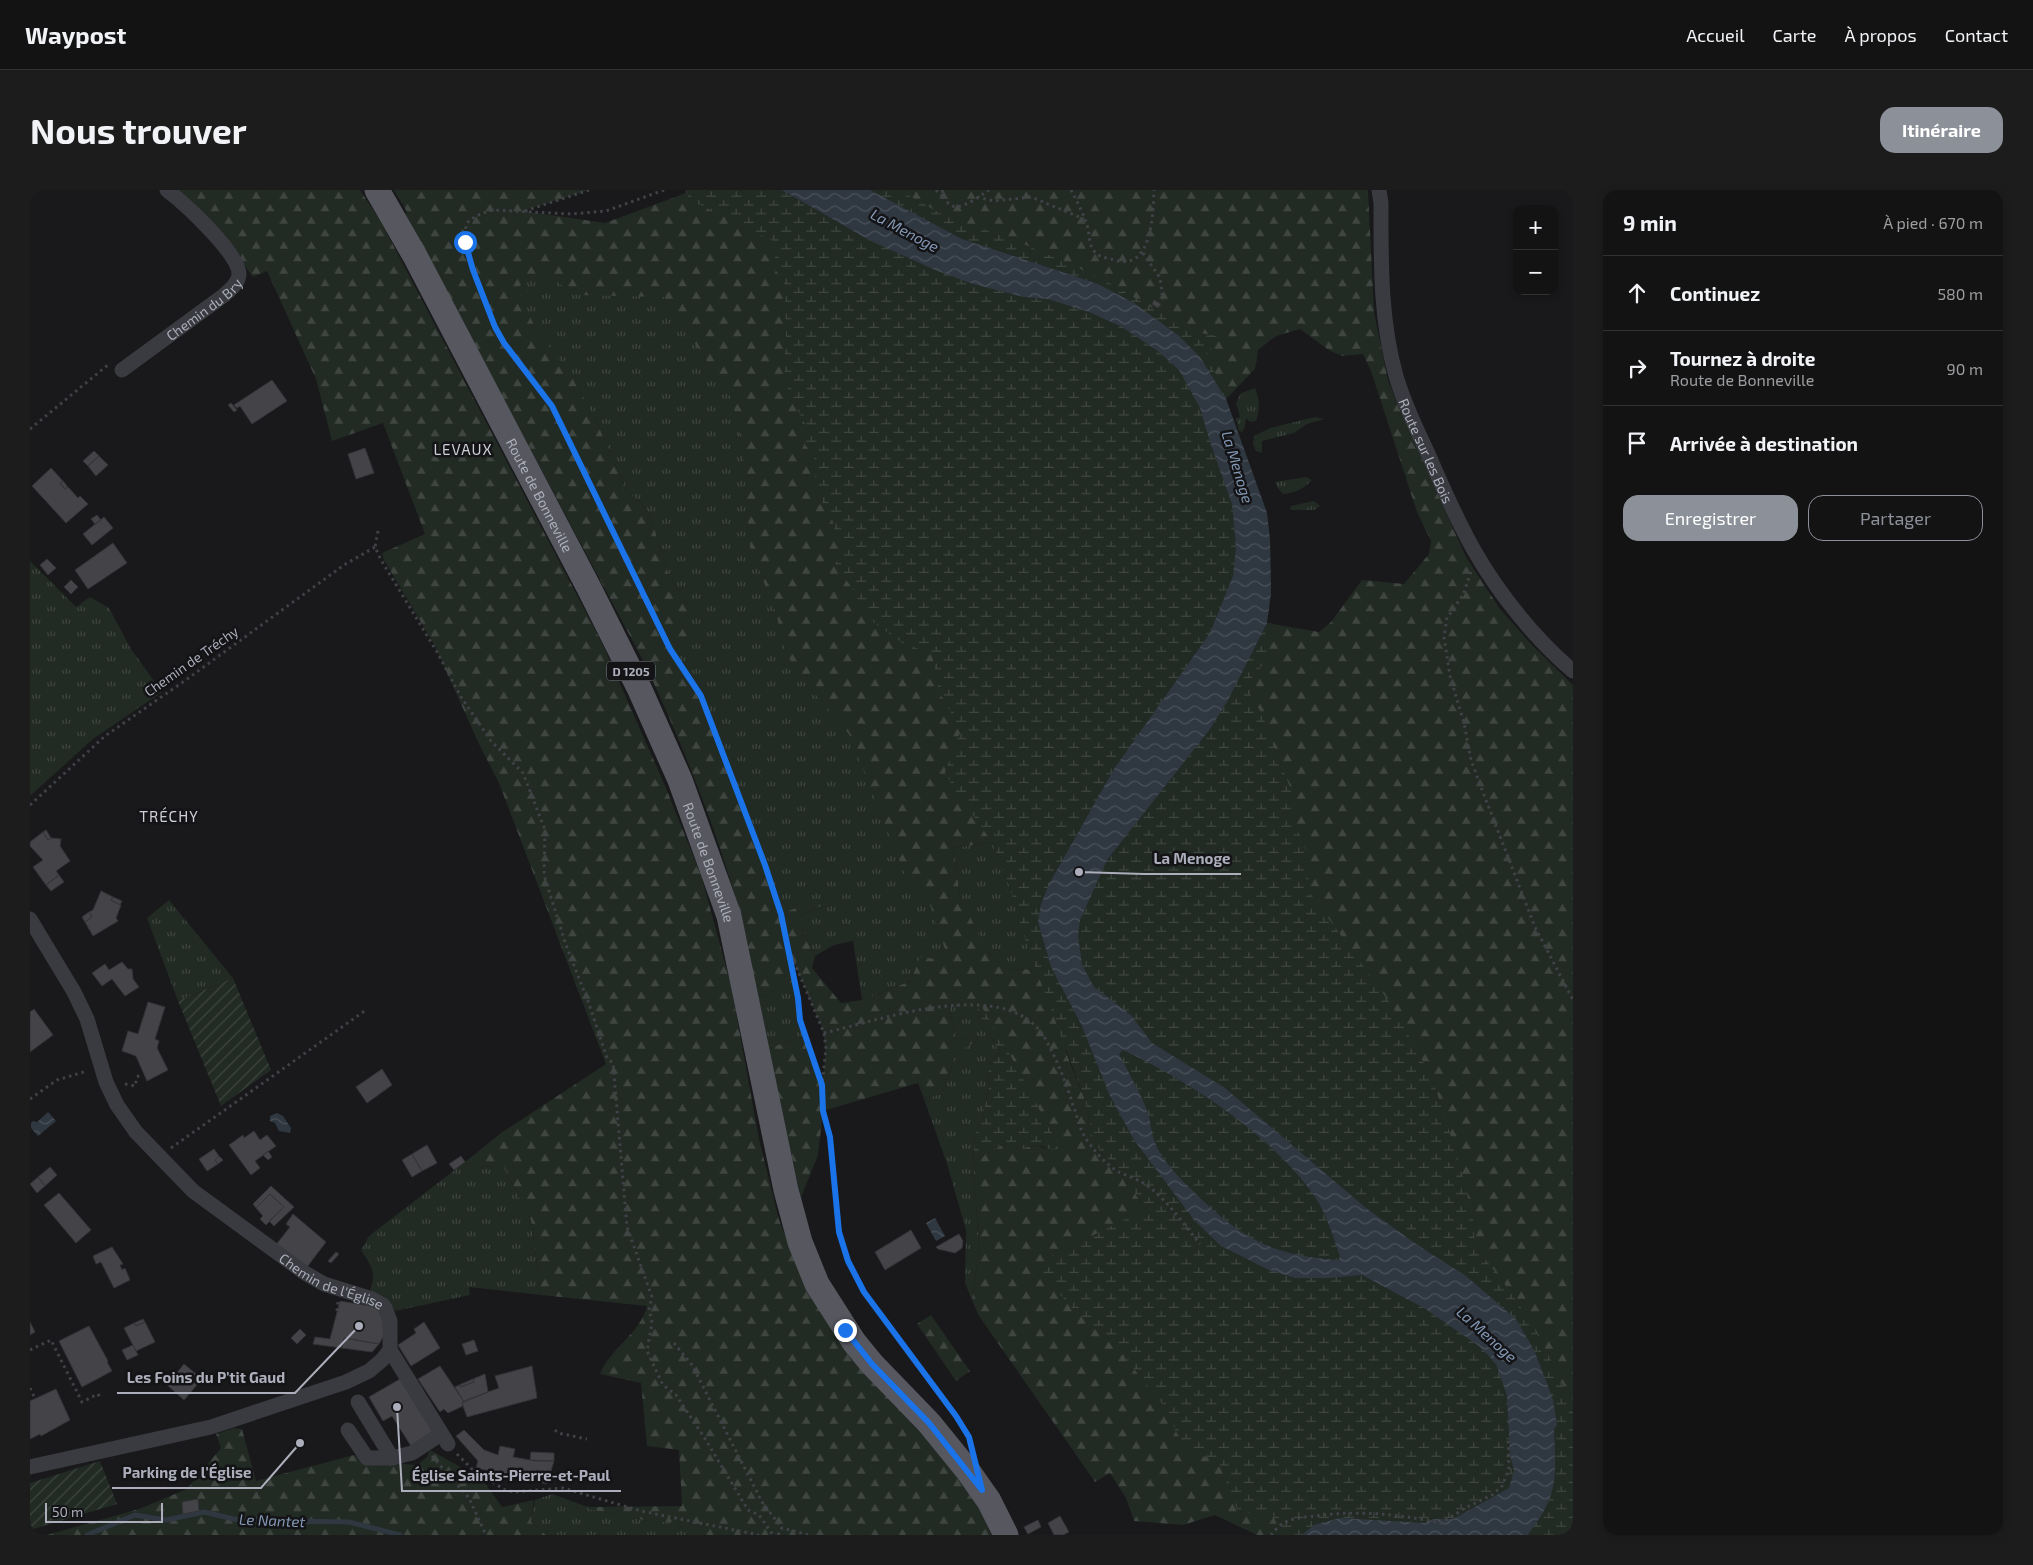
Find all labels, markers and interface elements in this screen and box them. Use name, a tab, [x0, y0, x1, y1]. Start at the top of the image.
text: Waypost	[25, 20, 126, 49]
text: Accueil	[1686, 24, 1745, 46]
text: Carte	[1773, 24, 1816, 46]
text: À propos	[1844, 24, 1917, 46]
text: Contact	[1945, 24, 2008, 46]
button: Itinéraire	[1880, 107, 2003, 153]
text: Nous trouver	[30, 109, 247, 151]
water label: La Menoge	[868, 205, 942, 255]
map controls	[1513, 205, 1558, 295]
button: +	[1513, 205, 1558, 250]
text: 9 min	[1623, 210, 1677, 235]
text: À pied · 670 m	[1883, 213, 1983, 232]
route start	[454, 231, 477, 254]
button: −	[1513, 250, 1558, 295]
street label: Chemin du Bry	[162, 274, 246, 344]
icon: ahead	[1623, 279, 1651, 307]
text: Continuez	[1670, 282, 1760, 305]
text: 580 m	[1937, 284, 1983, 303]
text: Tournez à droite	[1670, 347, 1816, 370]
icon: right	[1623, 354, 1651, 382]
text: 90 m	[1947, 359, 1983, 378]
text: Route de Bonneville	[1670, 370, 1814, 389]
street label: Route sur les Bois	[1396, 396, 1457, 506]
water label: La Menoge	[1218, 429, 1258, 505]
icon: arrive	[1623, 429, 1651, 457]
text: Arrivée à destination	[1670, 432, 1858, 455]
street label: Route de Bonneville	[503, 435, 577, 555]
district label: LEVAUX	[433, 440, 493, 458]
button: Enregistrer	[1623, 495, 1798, 541]
button: Partager	[1808, 495, 1983, 541]
street label: Chemin de Tréchy	[141, 622, 242, 700]
road number: D 1205	[607, 662, 655, 681]
street label: Route de Bonneville	[680, 800, 739, 924]
district label: TRÉCHY	[139, 807, 199, 825]
callout: La Menoge	[1144, 844, 1241, 874]
text: La Menoge	[1154, 849, 1230, 867]
street label: Chemin de l'Église	[276, 1249, 387, 1312]
water label: La Menoge	[1453, 1302, 1521, 1366]
route end	[834, 1319, 857, 1342]
callout: Les Foins du P'tit Gaud	[117, 1363, 295, 1393]
text: Les Foins du P'tit Gaud	[127, 1368, 285, 1386]
callout: Parking de l'Église	[112, 1458, 261, 1488]
callout: Église Saints-Pierre-et-Paul	[402, 1461, 621, 1491]
text: Parking de l'Église	[122, 1462, 252, 1481]
text: Église Saints-Pierre-et-Paul	[412, 1465, 610, 1484]
scale bar	[45, 1500, 162, 1523]
text: 50 m	[52, 1503, 83, 1520]
water label: Le Nantet	[239, 1510, 306, 1530]

